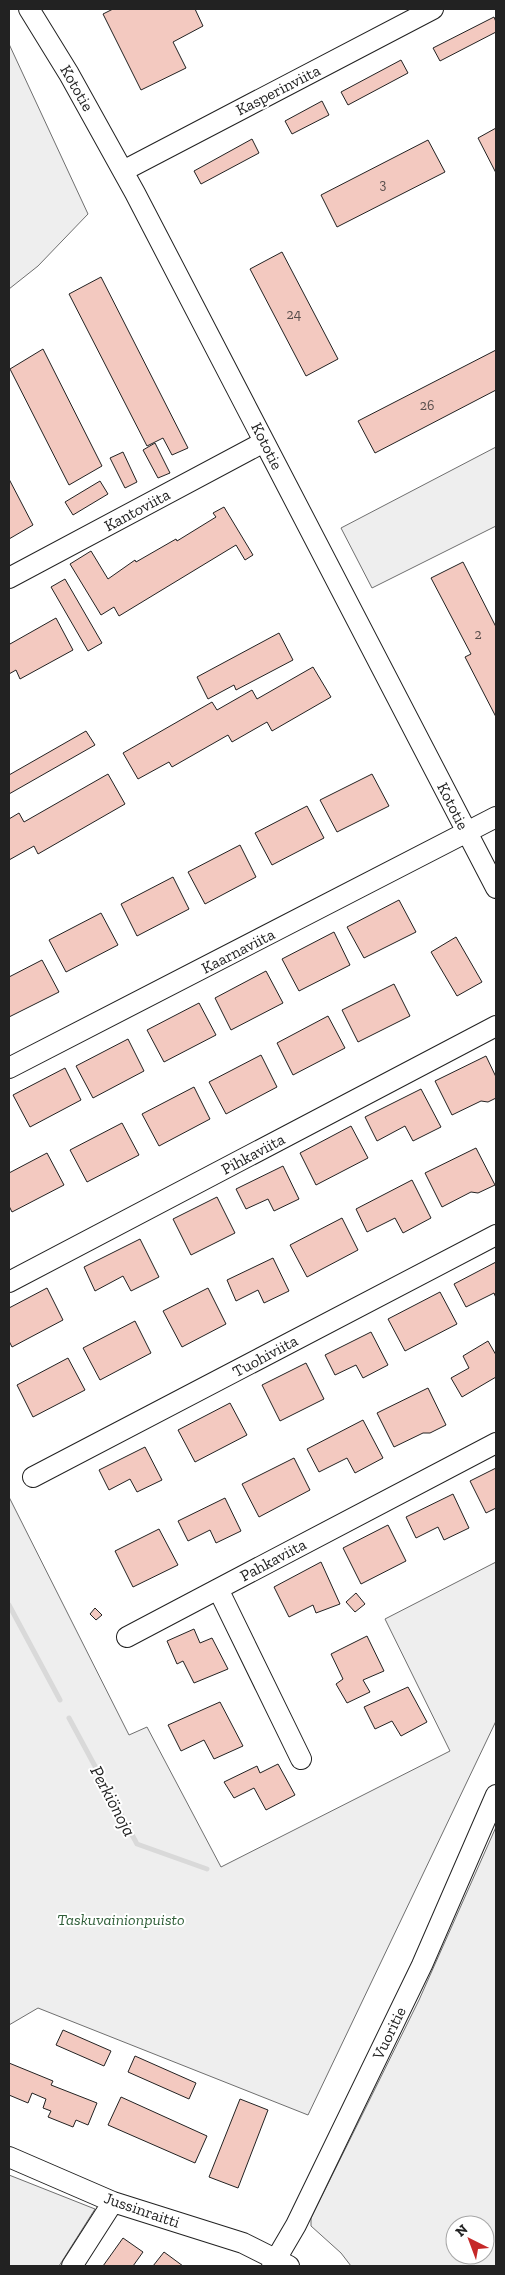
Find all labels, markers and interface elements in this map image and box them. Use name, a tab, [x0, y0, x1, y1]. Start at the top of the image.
street label: Kototie	[56, 61, 98, 115]
street label: Kasperinviita	[233, 61, 324, 119]
house number: 3	[380, 176, 387, 193]
house number: 24	[287, 306, 302, 323]
house number: 26	[420, 397, 434, 414]
street label: Kototie	[247, 419, 287, 473]
street label: Kantoviita	[101, 485, 173, 535]
house number: 2	[474, 626, 482, 643]
street label: Kototie	[433, 779, 473, 833]
street label: Kaarnaviita	[198, 924, 278, 978]
street label: Pihkaviita	[218, 1129, 288, 1179]
street label: Tuohiviita	[229, 1331, 301, 1381]
street label: Pahkaviita	[237, 1535, 310, 1585]
water label: Perkiönoja	[85, 1762, 141, 1840]
park label: Taskuvainionpuisto	[57, 1910, 185, 1929]
street label: Vuoritie	[368, 2004, 410, 2063]
street label: Jussinraitti	[102, 2188, 183, 2232]
north arrow	[445, 2215, 495, 2265]
text: N	[452, 2221, 472, 2241]

